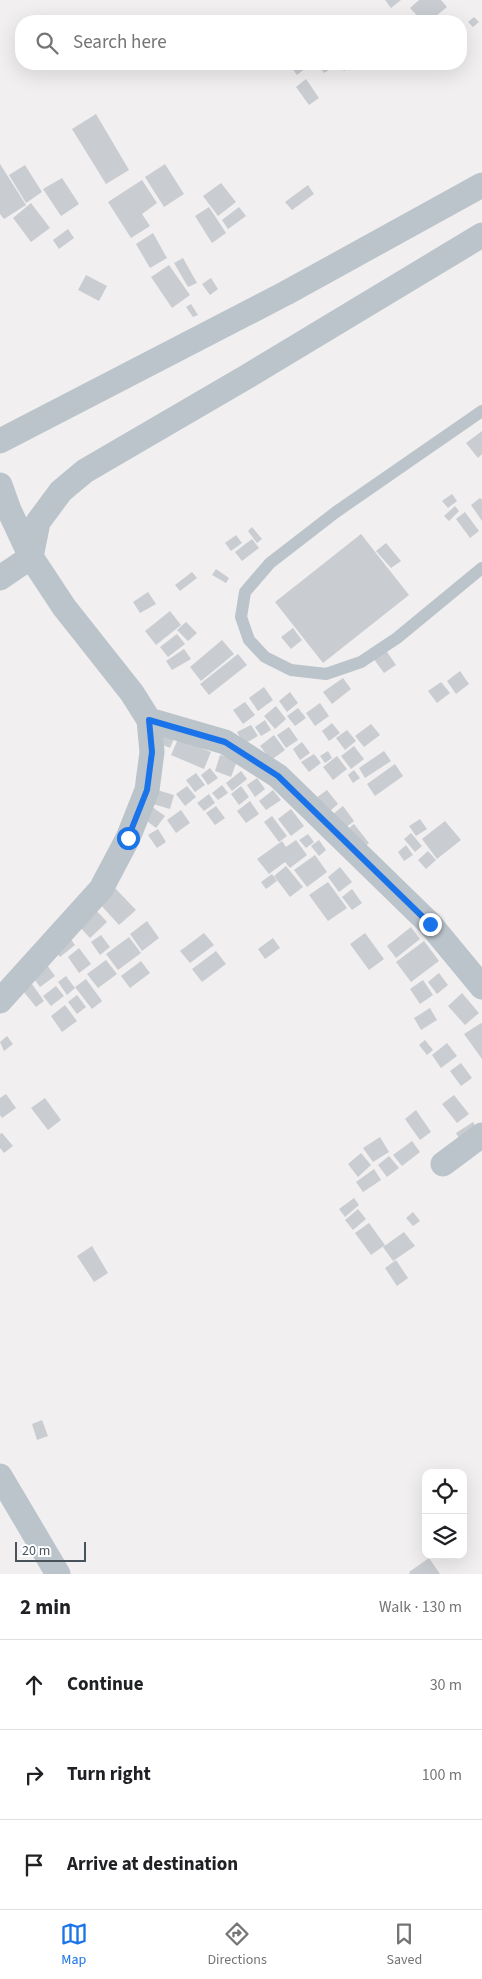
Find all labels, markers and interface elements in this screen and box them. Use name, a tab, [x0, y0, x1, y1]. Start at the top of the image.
search box	[15, 15, 467, 70]
icon: search	[33, 29, 61, 57]
text: Search here	[73, 29, 167, 56]
route start	[117, 827, 140, 850]
route end	[419, 913, 442, 936]
map controls	[422, 1469, 467, 1559]
button: locate	[422, 1469, 467, 1514]
button: layers	[422, 1514, 467, 1559]
scale bar	[15, 1539, 86, 1562]
text: 20 m	[22, 1541, 50, 1561]
text: 2 min	[20, 1592, 71, 1622]
text: Walk · 130 m	[379, 1596, 462, 1618]
icon: ahead	[20, 1671, 48, 1699]
text: Continue	[67, 1671, 144, 1698]
text: 30 m	[430, 1674, 462, 1696]
icon: right	[20, 1761, 48, 1789]
text: Turn right	[67, 1761, 151, 1788]
text: 100 m	[422, 1764, 462, 1786]
icon: arrive	[20, 1851, 48, 1879]
text: Arrive at destination	[67, 1851, 238, 1878]
tab: Map	[60, 1920, 88, 1970]
tab: Directions	[208, 1920, 267, 1970]
tab: Saved	[386, 1920, 422, 1970]

